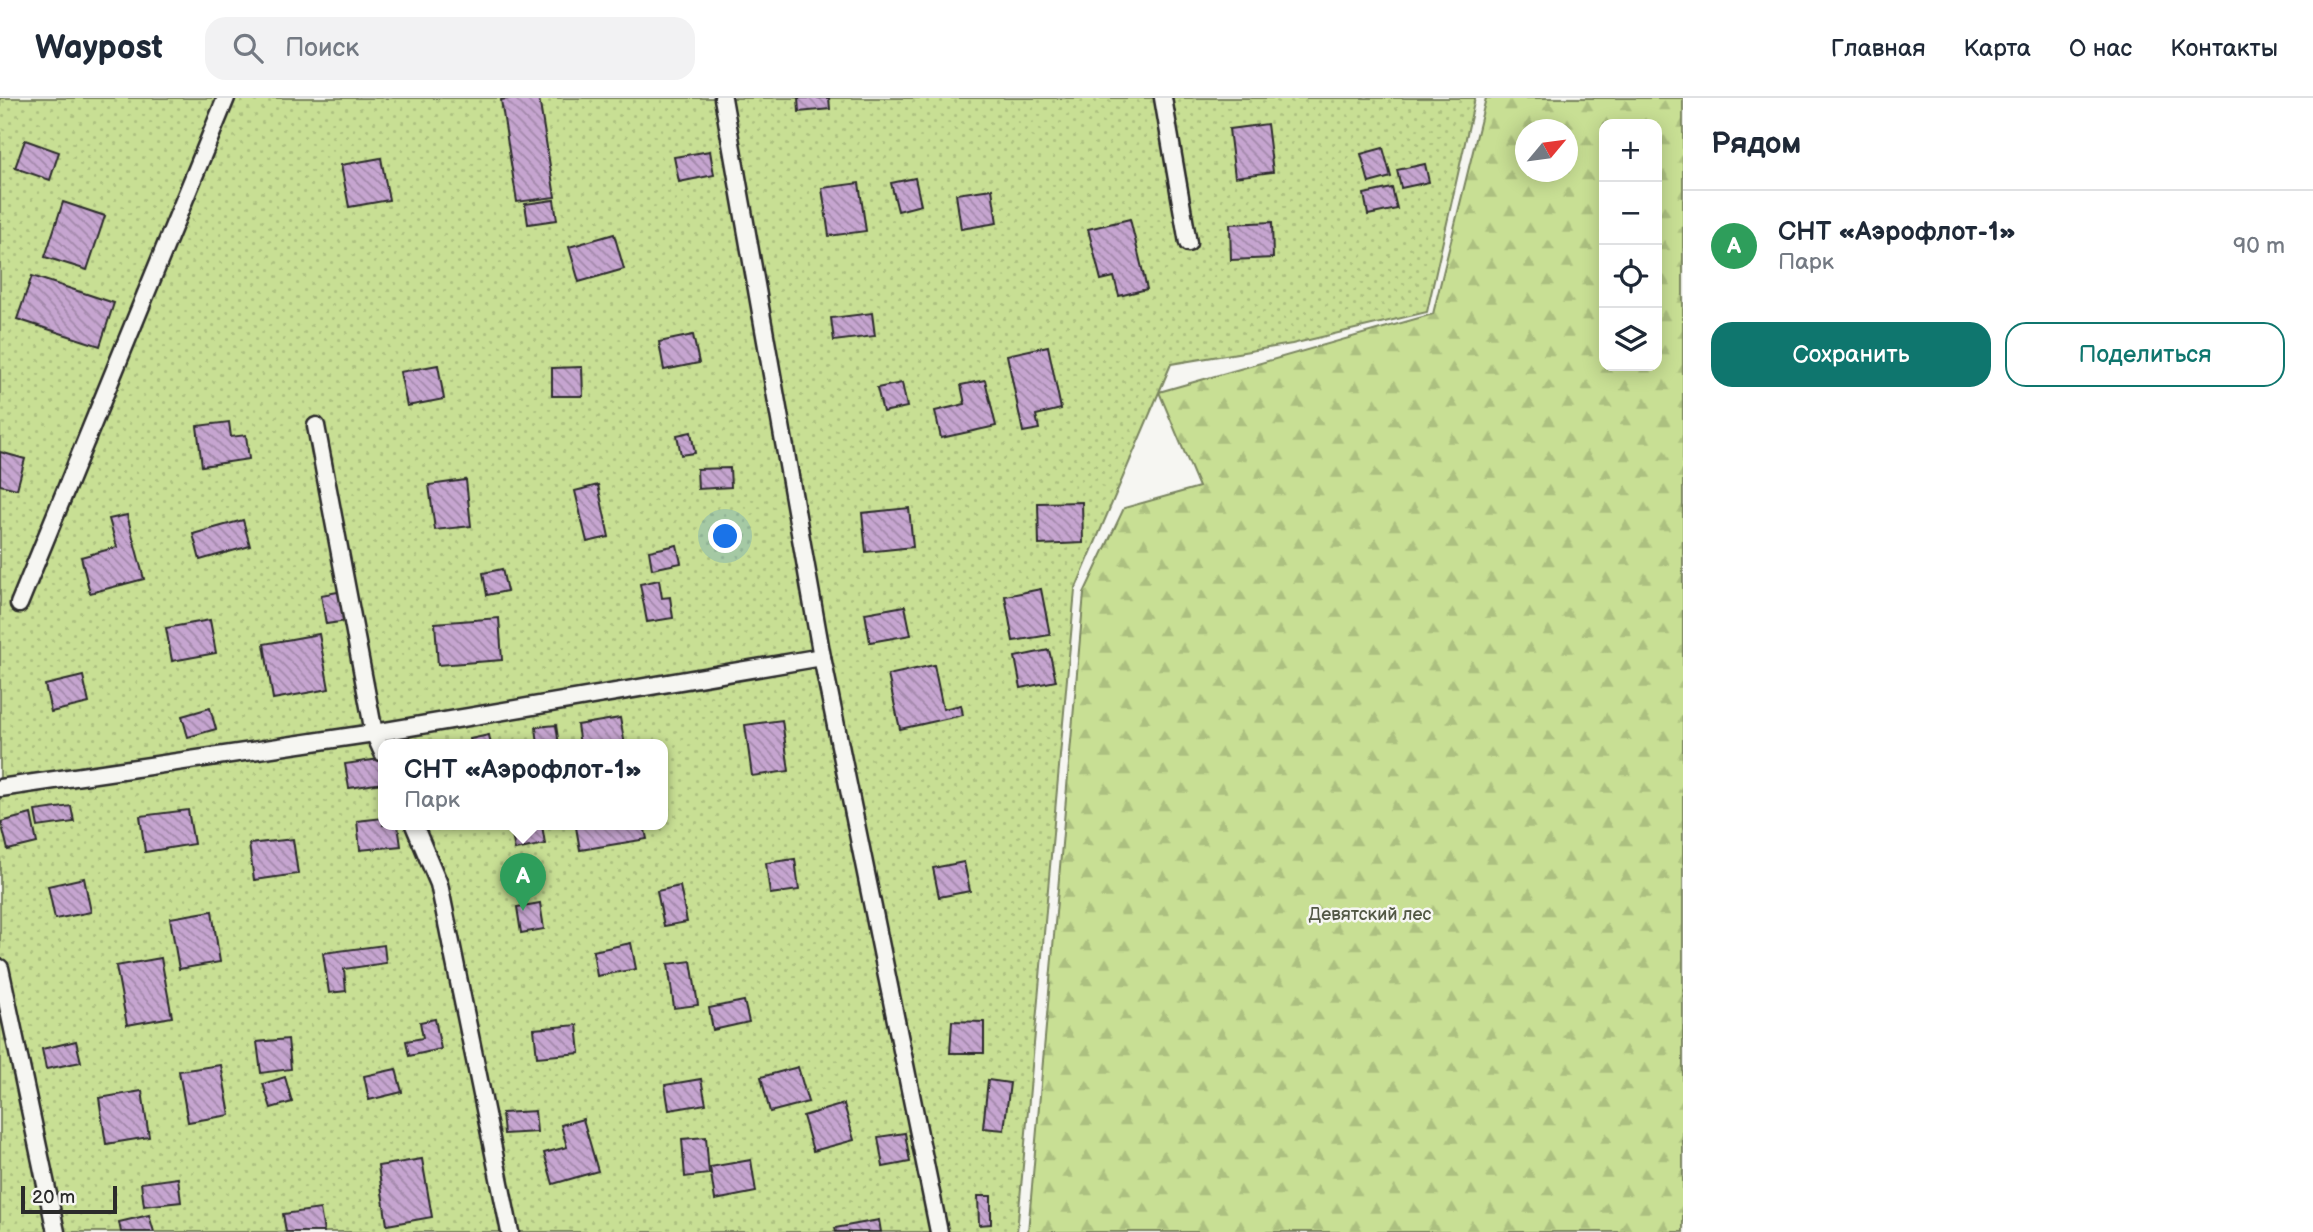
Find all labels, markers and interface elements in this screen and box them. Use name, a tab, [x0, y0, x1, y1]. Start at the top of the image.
search box	[205, 17, 695, 80]
text: Waypost	[35, 28, 163, 68]
icon: search	[229, 29, 267, 67]
text: Поиск	[285, 33, 359, 64]
text: Главная	[1831, 34, 1925, 63]
text: Карта	[1963, 34, 2031, 63]
text: О нас	[2069, 34, 2132, 63]
text: Контакты	[2170, 34, 2278, 63]
north arrow	[1515, 119, 1578, 182]
map controls	[1599, 119, 1662, 371]
button: +	[1599, 119, 1662, 182]
text: Рядом	[1711, 126, 1801, 162]
button: −	[1599, 182, 1662, 245]
text: СНТ «Аэрофлот-1»	[1778, 217, 2016, 248]
text: A	[1727, 232, 1741, 260]
text: 90 m	[2233, 232, 2285, 260]
button: locate	[1599, 245, 1662, 308]
text: Парк	[1778, 248, 1834, 276]
button: layers	[1599, 308, 1662, 371]
button: Сохранить	[1711, 322, 1991, 387]
button: Поделиться	[2005, 322, 2285, 387]
your location	[708, 519, 742, 553]
popup	[378, 739, 668, 830]
text: СНТ «Аэрофлот-1»	[404, 755, 642, 786]
text: Парк	[404, 786, 460, 814]
pin: A	[500, 853, 546, 911]
park label: Девятский лес	[1309, 904, 1432, 925]
scale bar	[21, 1183, 117, 1215]
text: 20 m	[32, 1186, 75, 1209]

